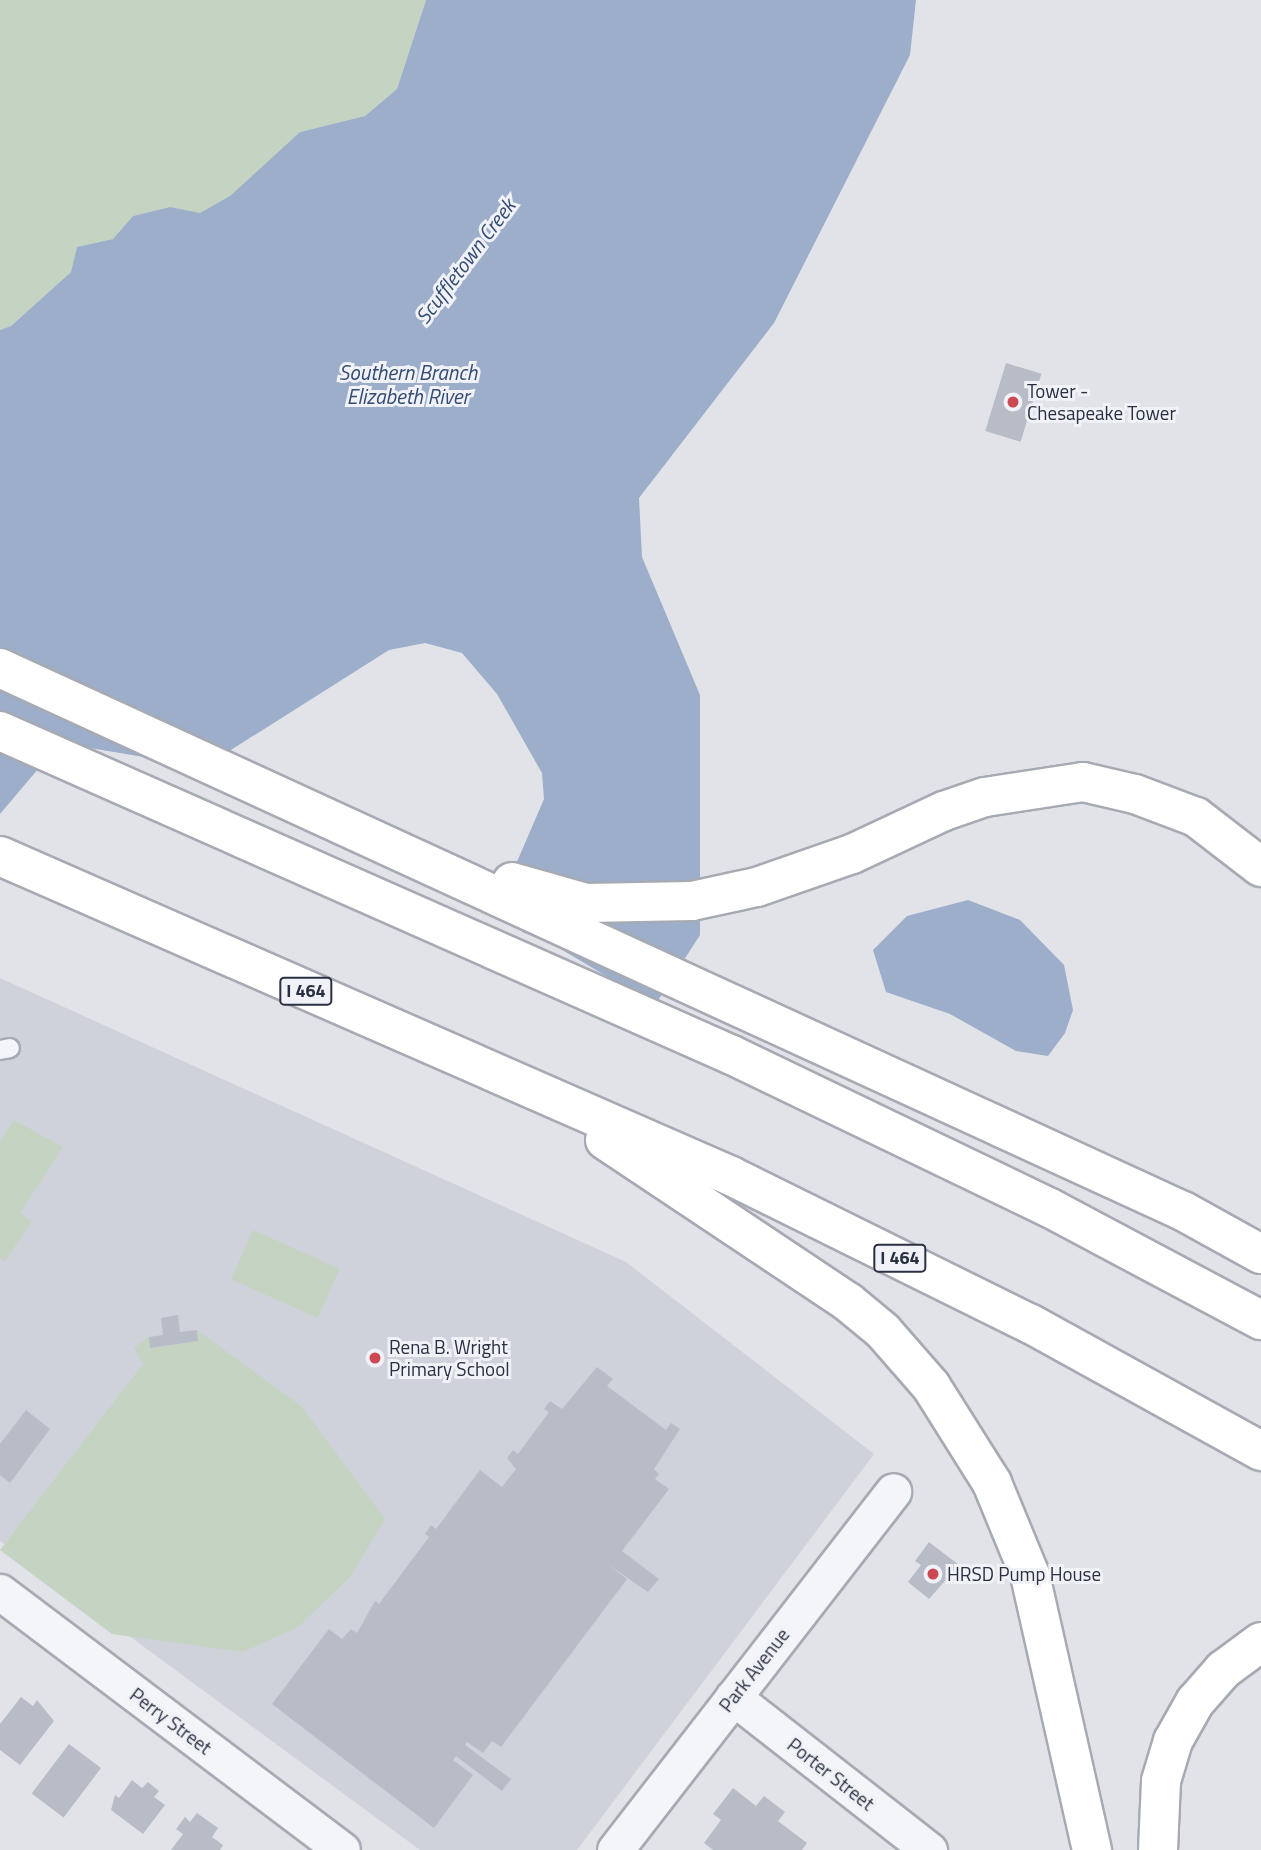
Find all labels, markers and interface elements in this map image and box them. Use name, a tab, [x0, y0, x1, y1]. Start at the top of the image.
water label: Scuffletown Creek	[410, 194, 520, 328]
water label: Southern Branch Elizabeth River	[339, 359, 477, 409]
place label: Tower - Chesapeake Tower	[1027, 380, 1176, 424]
marker: Tower - Chesapeake Tower	[1005, 394, 1021, 410]
road number: I 464	[278, 976, 334, 1006]
road number: I 464	[872, 1244, 928, 1273]
place label: Rena B. Wright Primary School	[389, 1336, 510, 1380]
marker: Rena B. Wright Primary School	[367, 1350, 383, 1366]
place label: HRSD Pump House	[947, 1563, 1101, 1585]
marker: HRSD Pump House	[925, 1566, 941, 1582]
street label: Park Avenue	[714, 1624, 794, 1716]
street label: Perry Street	[126, 1683, 216, 1759]
street label: Porter Street	[783, 1733, 879, 1815]

